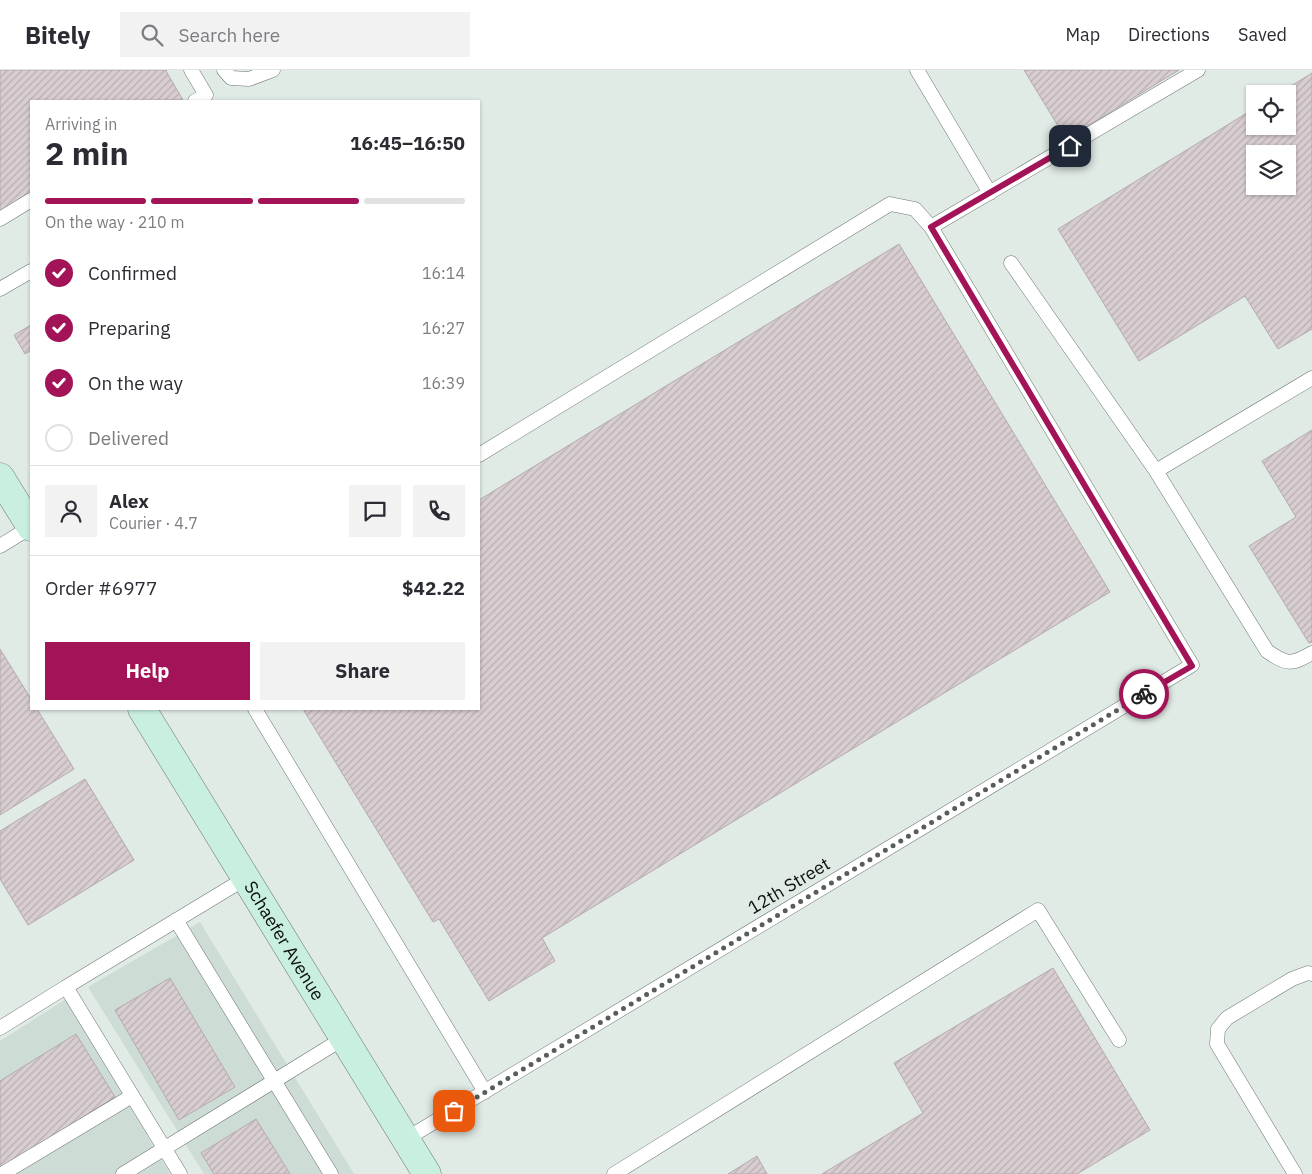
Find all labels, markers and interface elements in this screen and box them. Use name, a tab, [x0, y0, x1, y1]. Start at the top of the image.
search box	[120, 12, 470, 57]
text: Bitely	[25, 19, 90, 51]
icon: search	[138, 21, 166, 49]
text: Search here	[178, 23, 280, 47]
text: Map	[1065, 23, 1100, 46]
text: Directions	[1128, 23, 1210, 46]
text: Saved	[1238, 23, 1287, 46]
map controls	[1246, 85, 1296, 195]
button: locate	[1246, 85, 1296, 135]
text: Arriving in	[45, 114, 117, 134]
pin	[1049, 125, 1091, 167]
text: 16:45–16:50	[350, 131, 465, 155]
text: 2 min	[45, 132, 129, 174]
icon: home	[1056, 132, 1084, 160]
button: layers	[1246, 145, 1296, 195]
text: On the way · 210 m	[45, 212, 184, 232]
icon: check	[45, 259, 73, 287]
text: Confirmed	[88, 261, 177, 285]
text: 16:14	[422, 263, 465, 283]
icon: check	[45, 314, 73, 342]
text: Preparing	[88, 316, 170, 340]
text: 16:27	[422, 318, 465, 338]
icon: check	[45, 369, 73, 397]
text: On the way	[88, 371, 183, 395]
text: 16:39	[422, 373, 465, 393]
text: Delivered	[88, 426, 169, 450]
button: person	[45, 485, 97, 537]
button: chat	[349, 485, 401, 537]
button: phone	[413, 485, 465, 537]
text: Alex	[109, 489, 149, 513]
text: Courier · 4.7	[109, 513, 198, 533]
text: Order #6977	[45, 576, 157, 600]
text: $42.22	[402, 576, 465, 600]
button: Help	[45, 642, 250, 700]
button: Share	[260, 642, 465, 700]
courier	[1119, 669, 1169, 719]
icon: bike	[1130, 680, 1158, 708]
street label: 12th Street	[743, 852, 834, 919]
street label: Schaefer Avenue	[239, 877, 330, 1005]
pin	[433, 1090, 475, 1132]
icon: bag	[440, 1097, 468, 1125]

